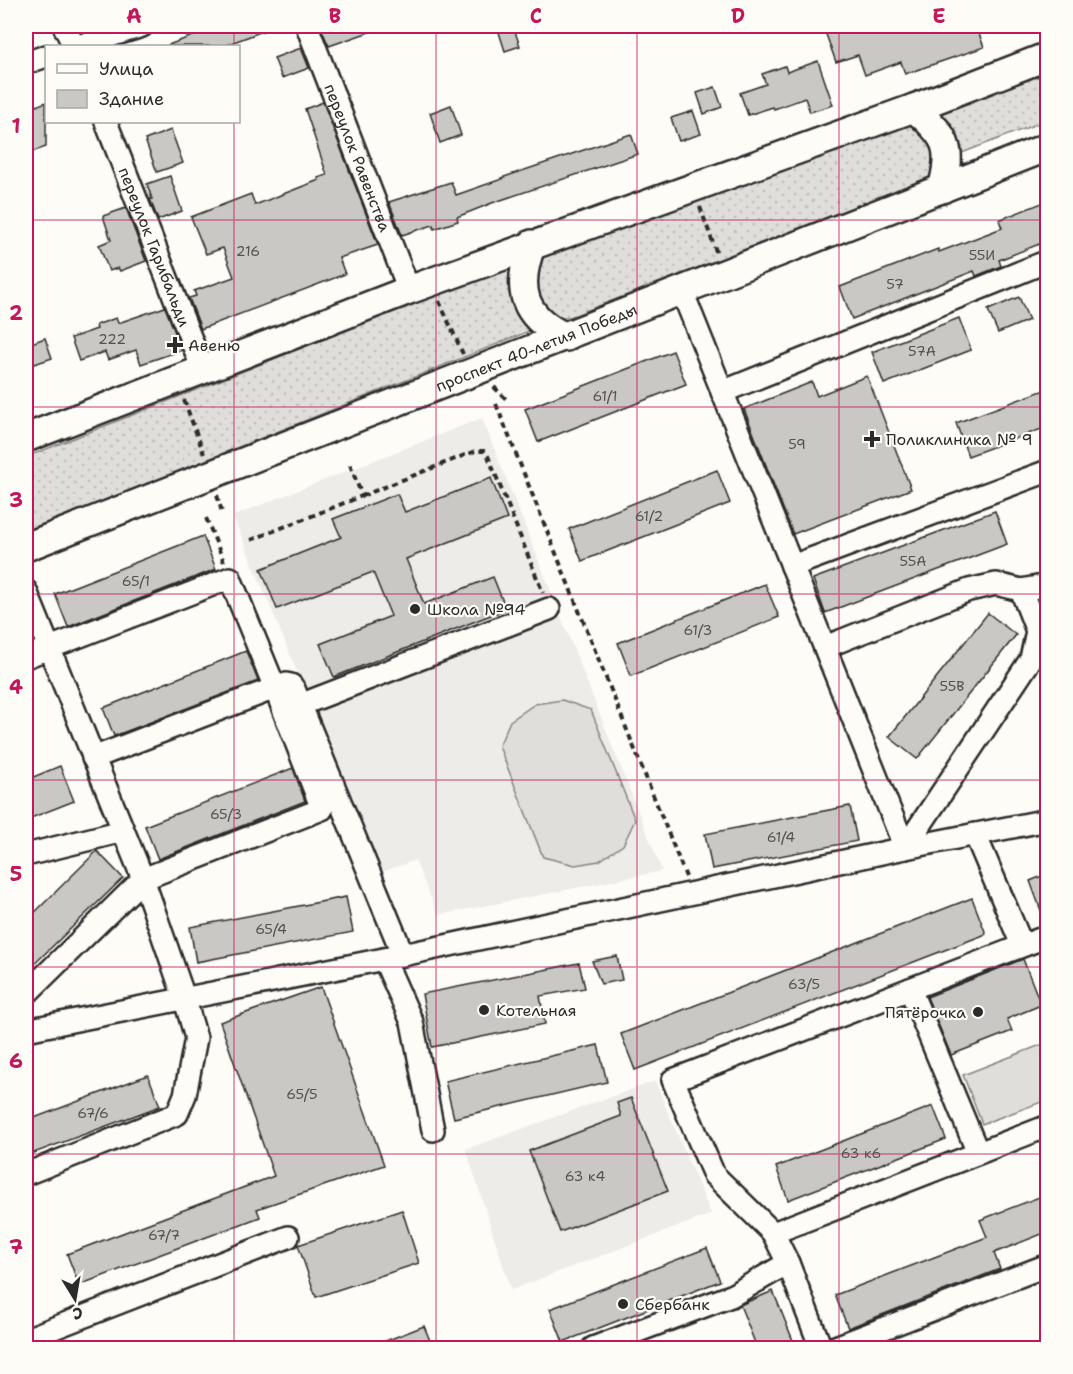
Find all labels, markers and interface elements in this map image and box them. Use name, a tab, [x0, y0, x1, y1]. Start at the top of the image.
text: A	[126, 3, 142, 29]
text: B	[329, 3, 341, 29]
text: C	[530, 3, 542, 29]
text: D	[731, 3, 745, 29]
text: E	[932, 3, 946, 29]
legend	[45, 45, 240, 123]
text: Улица	[99, 57, 153, 81]
street label: переулок Равенства	[319, 81, 395, 235]
text: Здание	[99, 87, 164, 111]
text: 1	[11, 113, 21, 139]
street label: переулок Гарибальди	[114, 164, 195, 330]
house number: 216	[236, 242, 260, 260]
house number: 55И	[969, 246, 995, 264]
house number: 57	[886, 275, 904, 293]
street label: проспект 40-летия Победы	[433, 299, 640, 397]
text: 2	[9, 300, 23, 326]
house number: 222	[98, 330, 126, 348]
place label: Авеню	[188, 335, 240, 356]
marker: Авеню	[166, 336, 184, 354]
house number: 57А	[908, 342, 936, 360]
house number: 61/1	[593, 387, 618, 405]
place label: Поликлиника № 9	[886, 429, 1033, 450]
marker: Поликлиника № 9	[863, 430, 881, 448]
house number: 59	[788, 435, 806, 453]
text: 3	[9, 487, 23, 513]
house number: 61/2	[635, 507, 663, 525]
house number: 55А	[900, 552, 926, 570]
house number: 65/1	[122, 572, 150, 590]
place label: Школа №94	[427, 599, 525, 620]
marker: Школа №94	[408, 602, 422, 616]
house number: 61/3	[684, 621, 712, 639]
text: 4	[9, 674, 23, 700]
house number: 55В	[940, 677, 964, 695]
house number: 65/3	[210, 805, 242, 823]
house number: 61/4	[767, 828, 795, 846]
text: 5	[10, 861, 22, 887]
house number: 65/4	[255, 920, 287, 938]
house number: 63/5	[788, 975, 820, 993]
place label: Котельная	[496, 1000, 576, 1021]
place label: Пятёрочка	[885, 1002, 966, 1023]
marker: Котельная	[477, 1003, 491, 1017]
marker: Пятёрочка	[971, 1005, 985, 1019]
text: 6	[9, 1048, 23, 1074]
house number: 65/5	[286, 1085, 318, 1103]
house number: 67/6	[77, 1104, 109, 1122]
house number: 63 к6	[841, 1144, 881, 1162]
house number: 63 к4	[565, 1167, 606, 1185]
house number: 67/7	[148, 1226, 180, 1244]
text: 7	[9, 1234, 23, 1260]
north arrow	[45, 1269, 105, 1329]
place label: Сбербанк	[635, 1294, 710, 1315]
marker: Сбербанк	[616, 1297, 630, 1311]
text: С	[71, 1302, 85, 1325]

